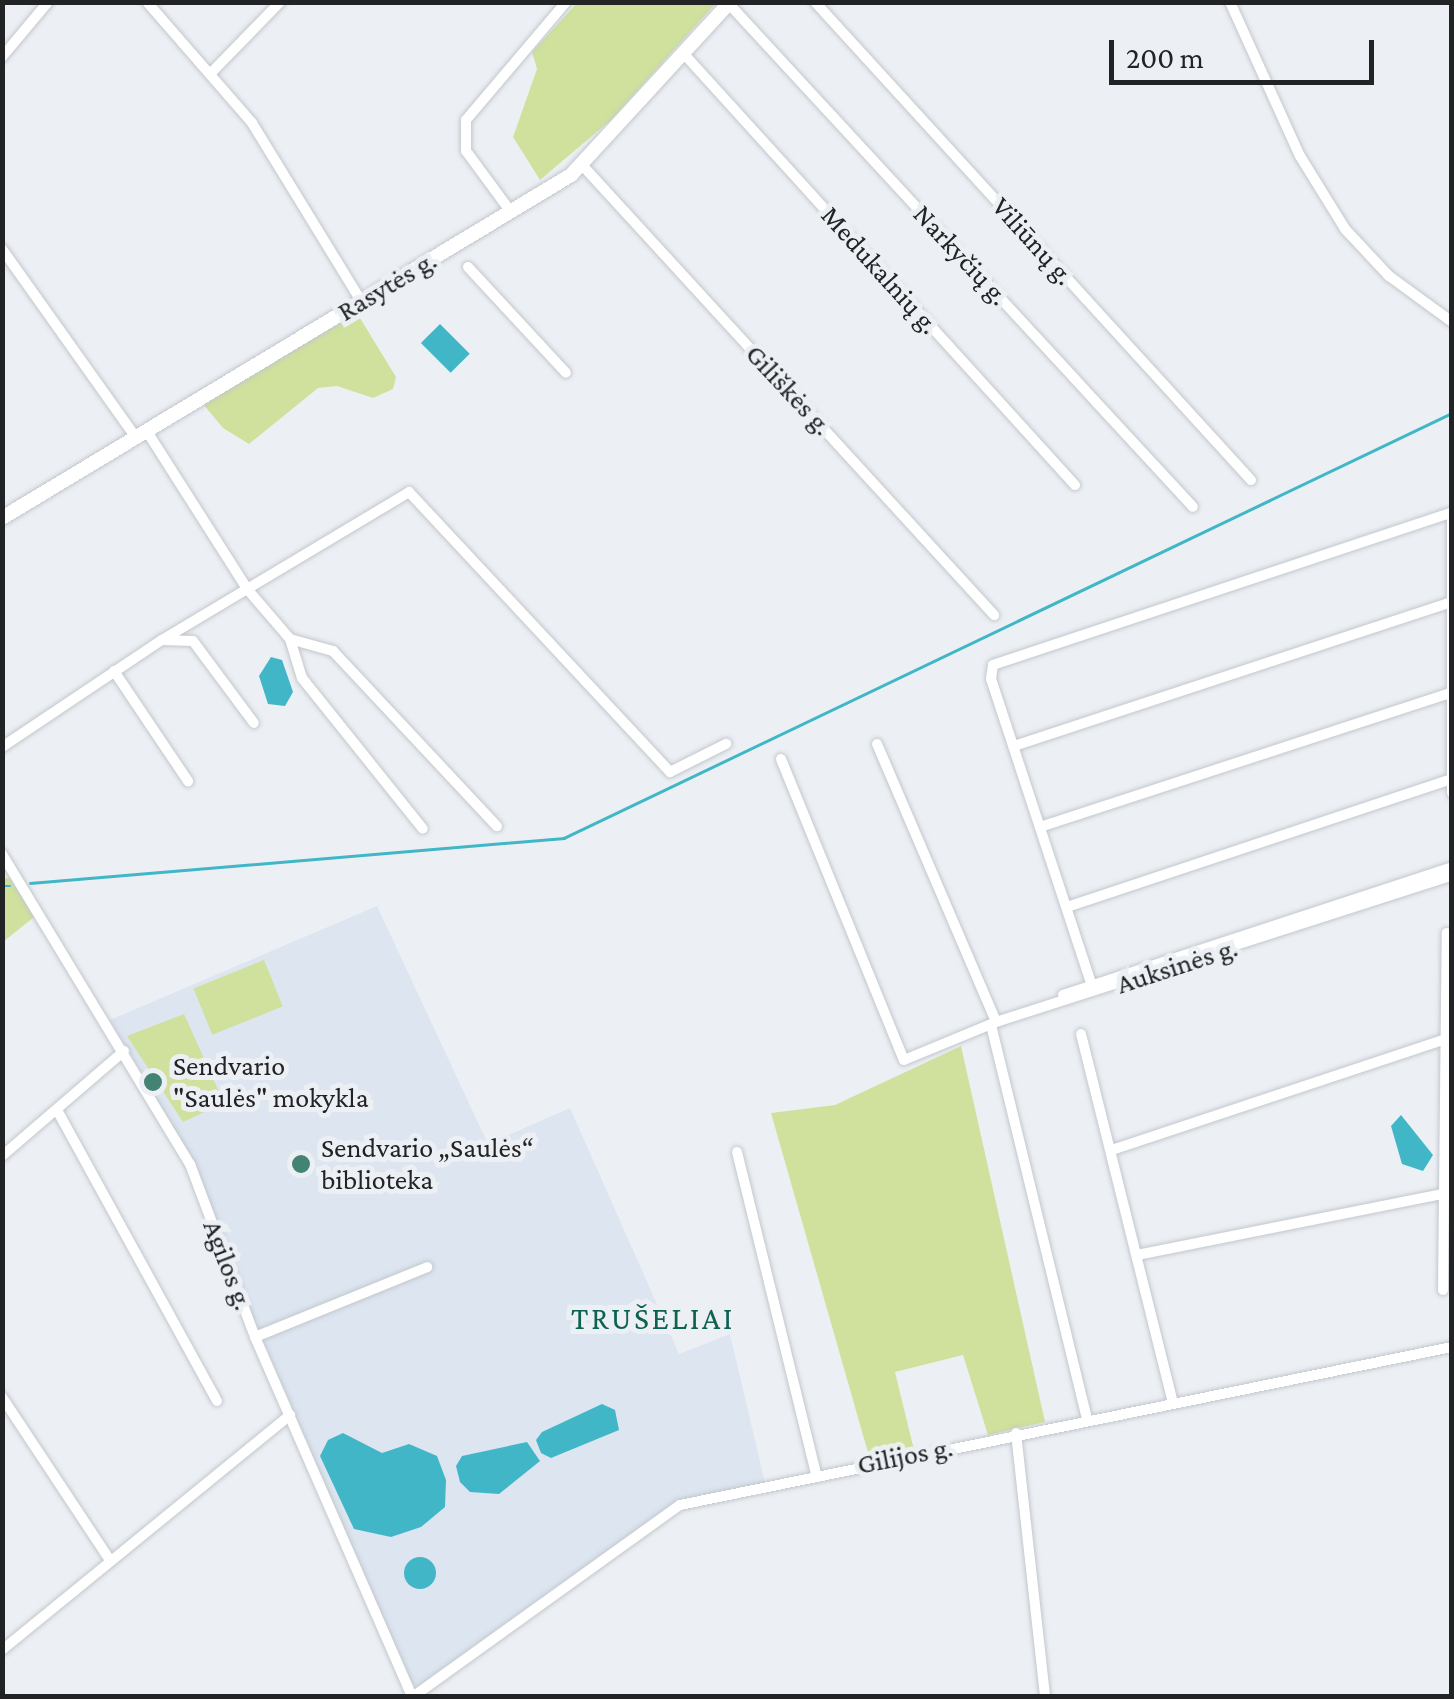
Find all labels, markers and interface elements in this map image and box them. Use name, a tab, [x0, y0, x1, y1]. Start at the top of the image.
scale bar	[1114, 20, 1379, 82]
text: 200 m	[1126, 41, 1204, 74]
street label: Viliūnų g.	[985, 190, 1081, 292]
street label: Narkyčių g.	[906, 198, 1016, 312]
street label: Medukalnių g.	[814, 199, 946, 341]
street label: Rasytės g.	[332, 243, 442, 329]
street label: Giliškės g.	[739, 338, 839, 442]
street label: Auksinės g.	[1112, 931, 1242, 1001]
place label: Sendvario "Saulės" mokykla	[173, 1049, 369, 1115]
marker: Sendvario "Saulės" mokykla	[142, 1071, 164, 1093]
place label: Sendvario „Saulės“ biblioteka	[321, 1131, 533, 1197]
marker: Sendvario „Saulės“ biblioteka	[290, 1153, 312, 1175]
street label: Agilos g.	[196, 1215, 260, 1315]
district label: TRUŠELIAI	[571, 1299, 735, 1337]
street label: Gilijos g.	[855, 1430, 955, 1482]

